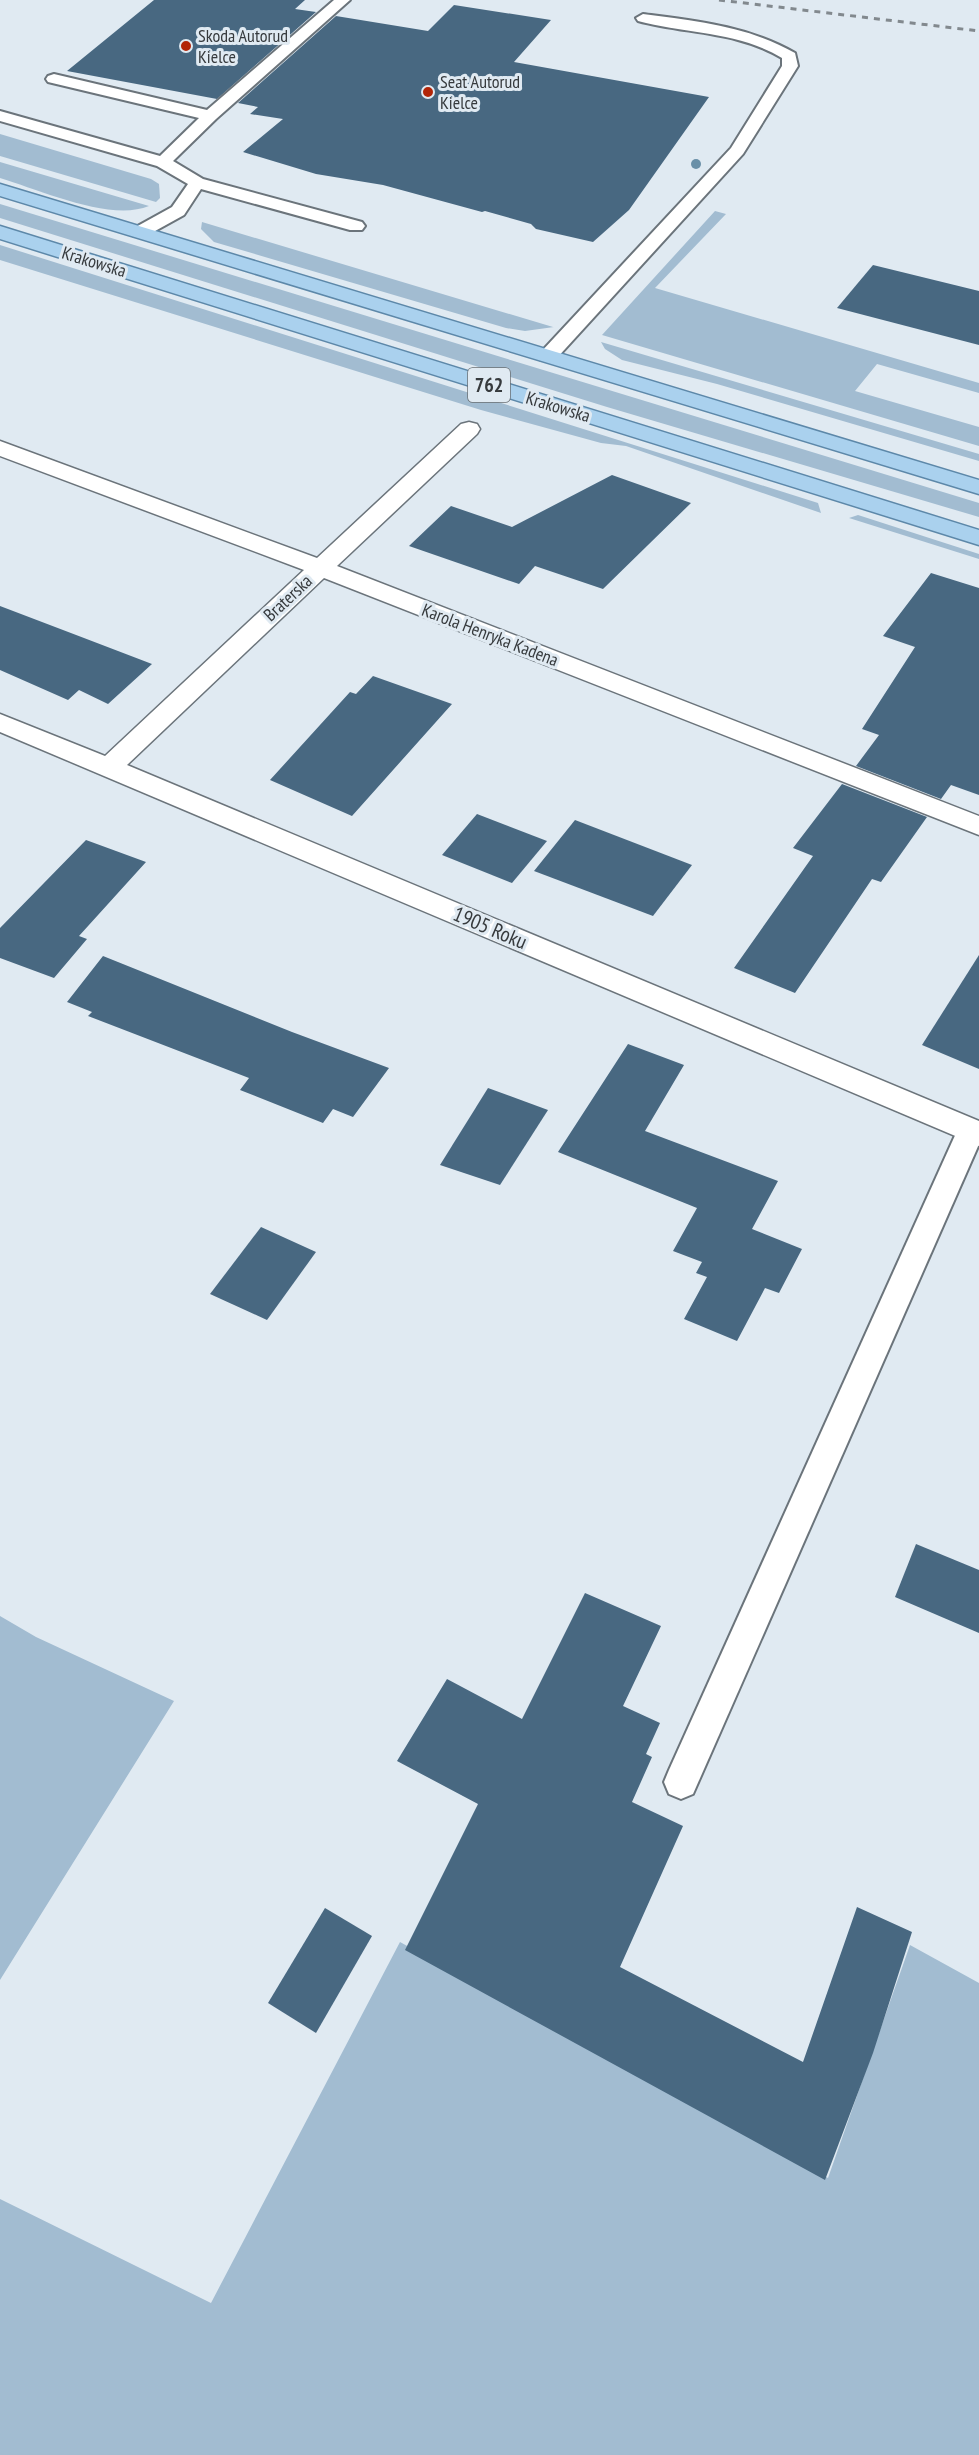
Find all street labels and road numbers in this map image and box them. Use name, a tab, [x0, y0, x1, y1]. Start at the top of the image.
street label: Krakowska	[59, 241, 129, 282]
road number: 762	[468, 368, 510, 402]
street label: Krakowska	[523, 386, 593, 427]
street label: Braterska	[259, 569, 317, 626]
street label: Karola Henryka Kadena	[419, 598, 562, 671]
street label: 1905 Roku	[449, 900, 531, 955]

